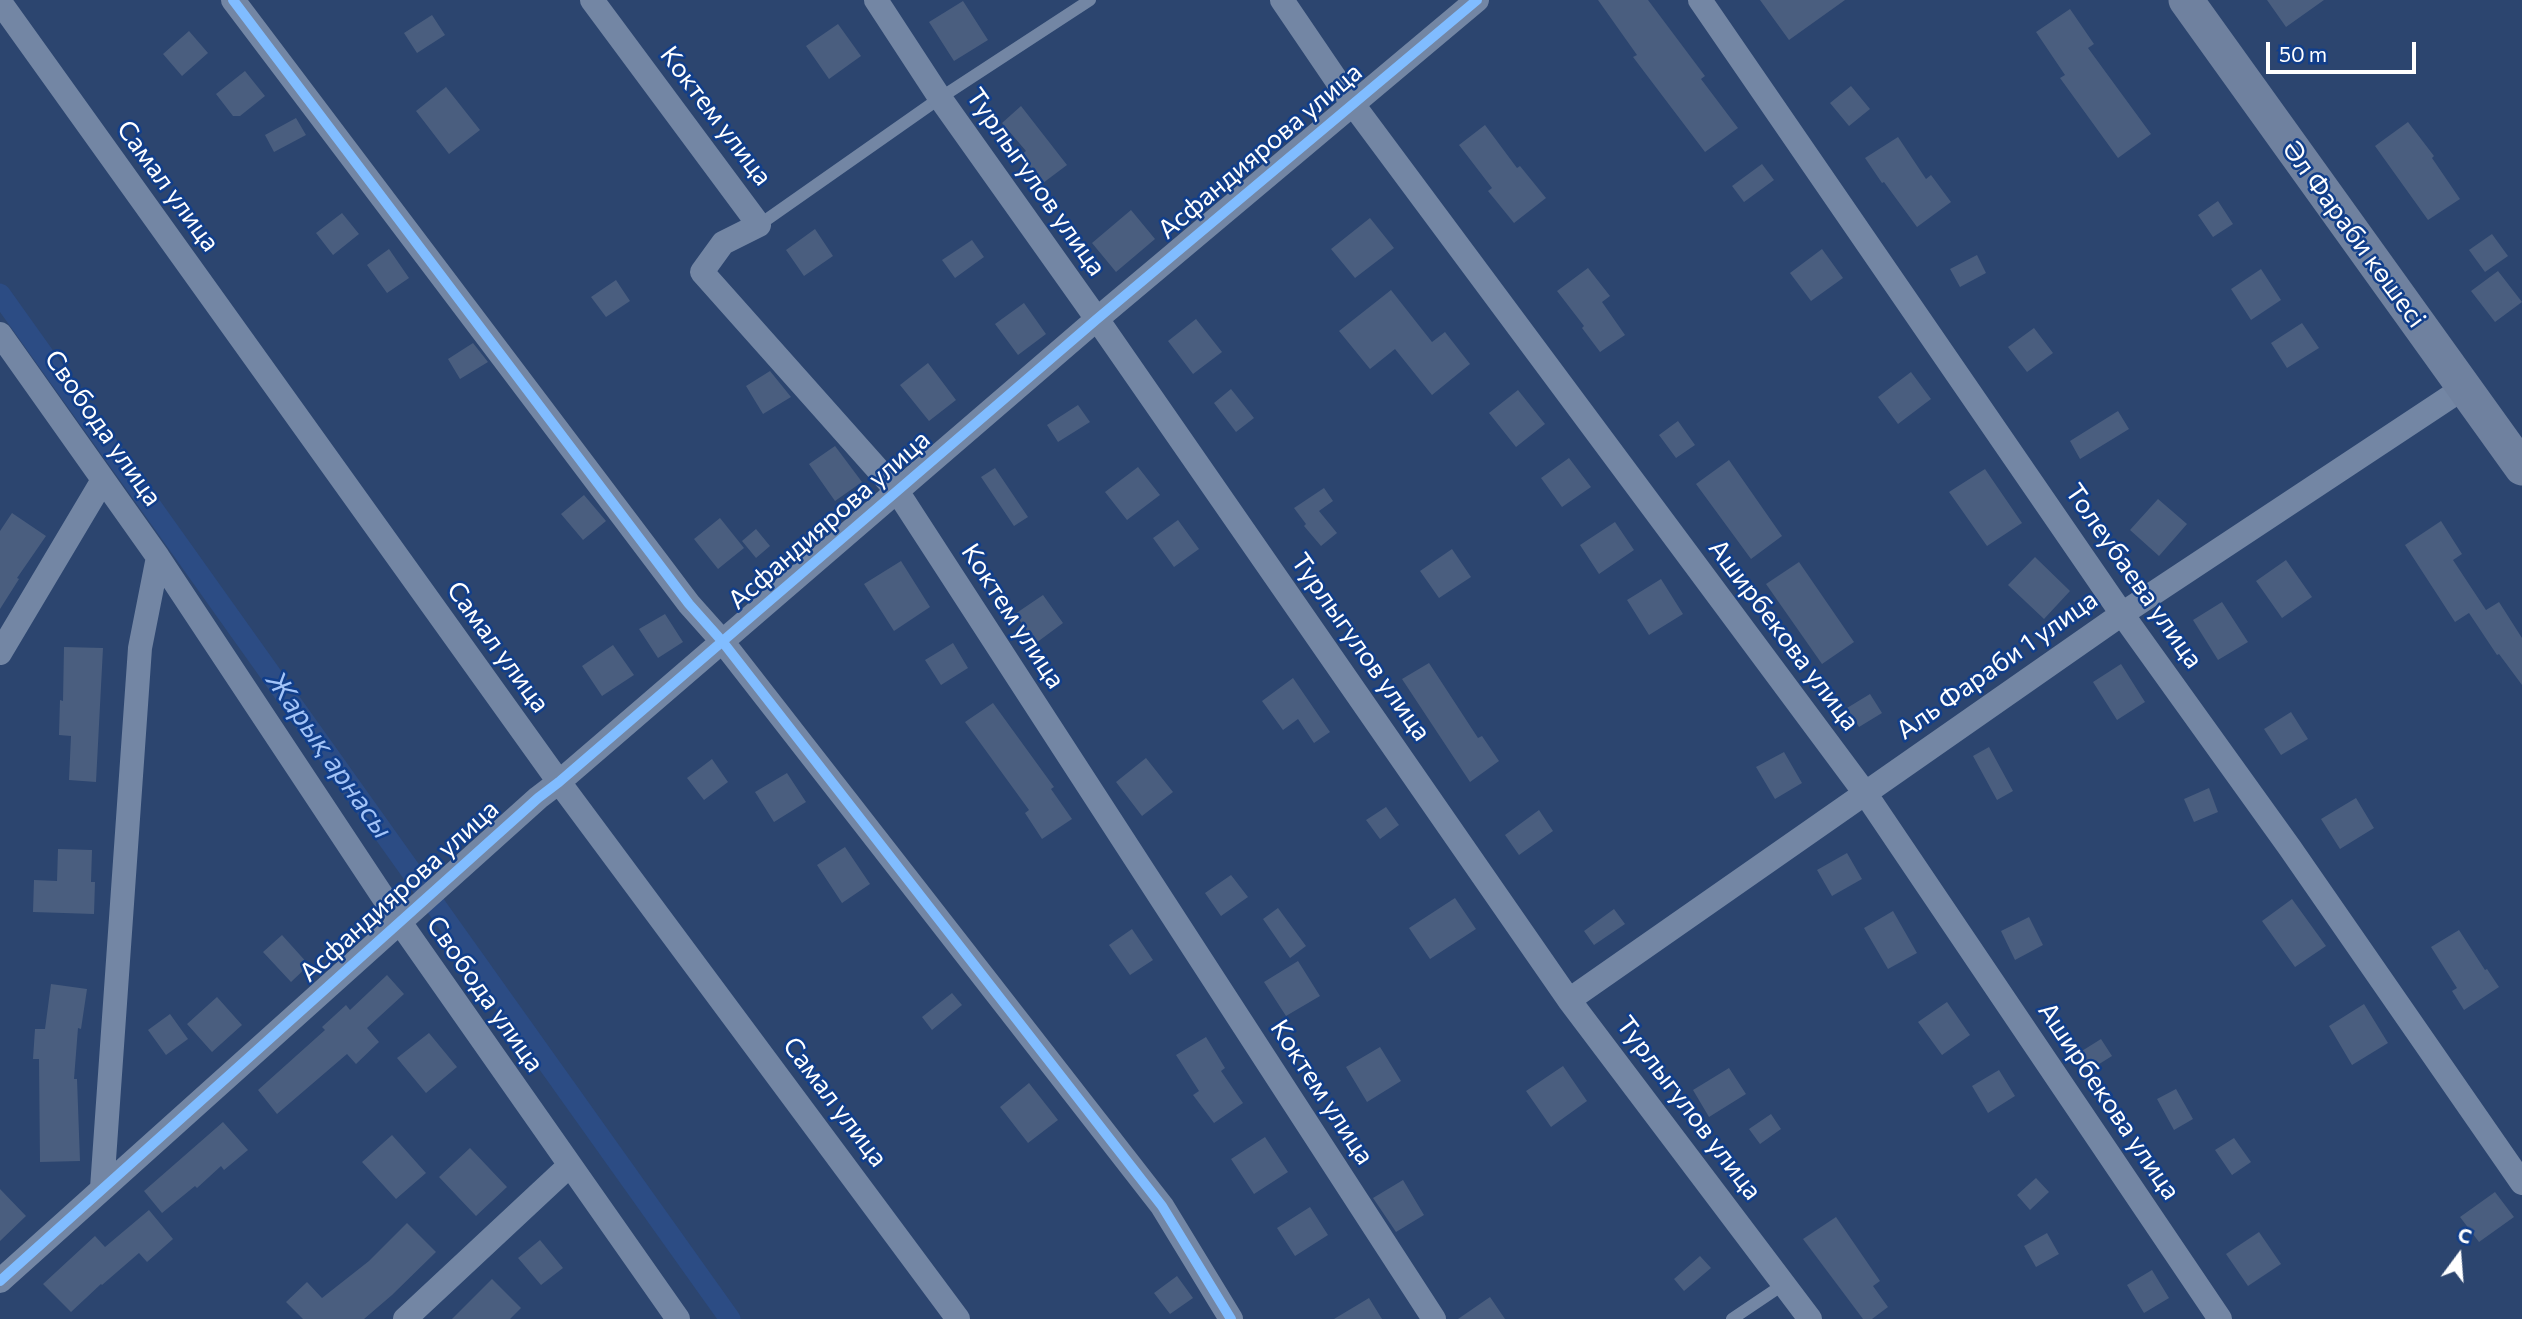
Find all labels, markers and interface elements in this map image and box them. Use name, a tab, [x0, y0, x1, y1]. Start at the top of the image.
scale bar	[2270, 28, 2420, 72]
street label: Коктем улица	[653, 40, 779, 192]
text: 50 m	[2279, 41, 2327, 66]
street label: Асфандиярова улица	[1152, 56, 1368, 246]
street label: Турлыгулов улица	[960, 82, 1112, 282]
street label: Самал улица	[110, 114, 226, 258]
street label: Әл Фараби көшесі	[2276, 134, 2432, 334]
street label: Свобода улица	[38, 344, 168, 512]
street label: Асфандиярова улица	[722, 424, 936, 616]
street label: Толеубаева улица	[2059, 478, 2209, 674]
street label: Аширбекова улица	[1702, 533, 1866, 737]
street label: Коктем улица	[955, 538, 1071, 694]
street label: Турлыгулов улица	[1285, 547, 1437, 747]
street label: Самал улица	[440, 575, 556, 719]
street label: Аль Фараби 1 улица	[1890, 584, 2104, 746]
water label: Жарық арнасы	[259, 665, 399, 845]
street label: Асфандиярова улица	[293, 793, 505, 989]
street label: Свобода улица	[420, 910, 550, 1078]
street label: Аширбекова улица	[2031, 996, 2187, 1206]
street label: Турлыгулов улица	[1610, 1010, 1768, 1206]
street label: Коктем улица	[1264, 1014, 1380, 1170]
street label: Самал улица	[776, 1031, 894, 1173]
north arrow	[2424, 1221, 2494, 1291]
text: С	[2456, 1222, 2474, 1248]

